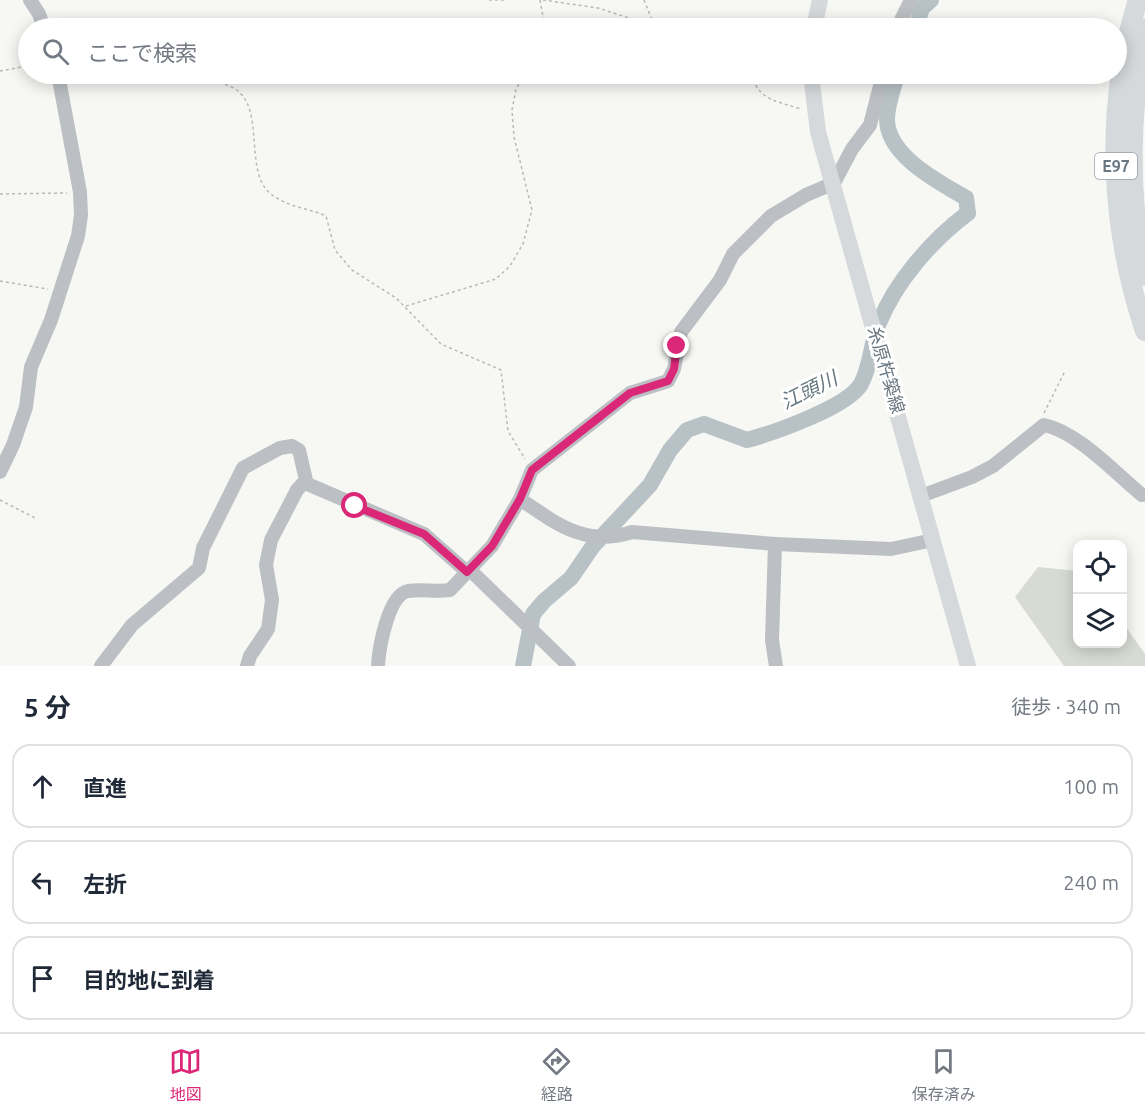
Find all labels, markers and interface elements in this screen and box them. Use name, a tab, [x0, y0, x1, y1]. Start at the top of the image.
search box	[18, 18, 1127, 84]
icon: search	[39, 35, 72, 68]
text: ここで検索	[87, 40, 197, 65]
road number: E97	[1095, 153, 1137, 179]
street label: 糸原杵築線	[865, 324, 909, 416]
route end	[663, 332, 689, 358]
water label: 江頭川	[777, 365, 843, 413]
route start	[341, 492, 367, 518]
map controls	[1073, 540, 1127, 648]
button: locate	[1073, 540, 1127, 594]
button: layers	[1073, 594, 1127, 648]
text: 5 分	[24, 693, 71, 722]
text: 徒歩 · 340 m	[1011, 695, 1121, 718]
icon: ahead	[26, 770, 59, 803]
text: 直進	[83, 775, 127, 800]
text: 100 m	[1063, 775, 1119, 798]
icon: left	[26, 866, 59, 899]
text: 左折	[83, 871, 127, 896]
text: 240 m	[1063, 871, 1119, 894]
icon: arrive	[26, 962, 59, 995]
text: 目的地に到着	[83, 967, 215, 992]
tab: 地図	[169, 1045, 202, 1105]
tab: 経路	[540, 1045, 573, 1105]
tab: 保存済み	[912, 1045, 976, 1105]

